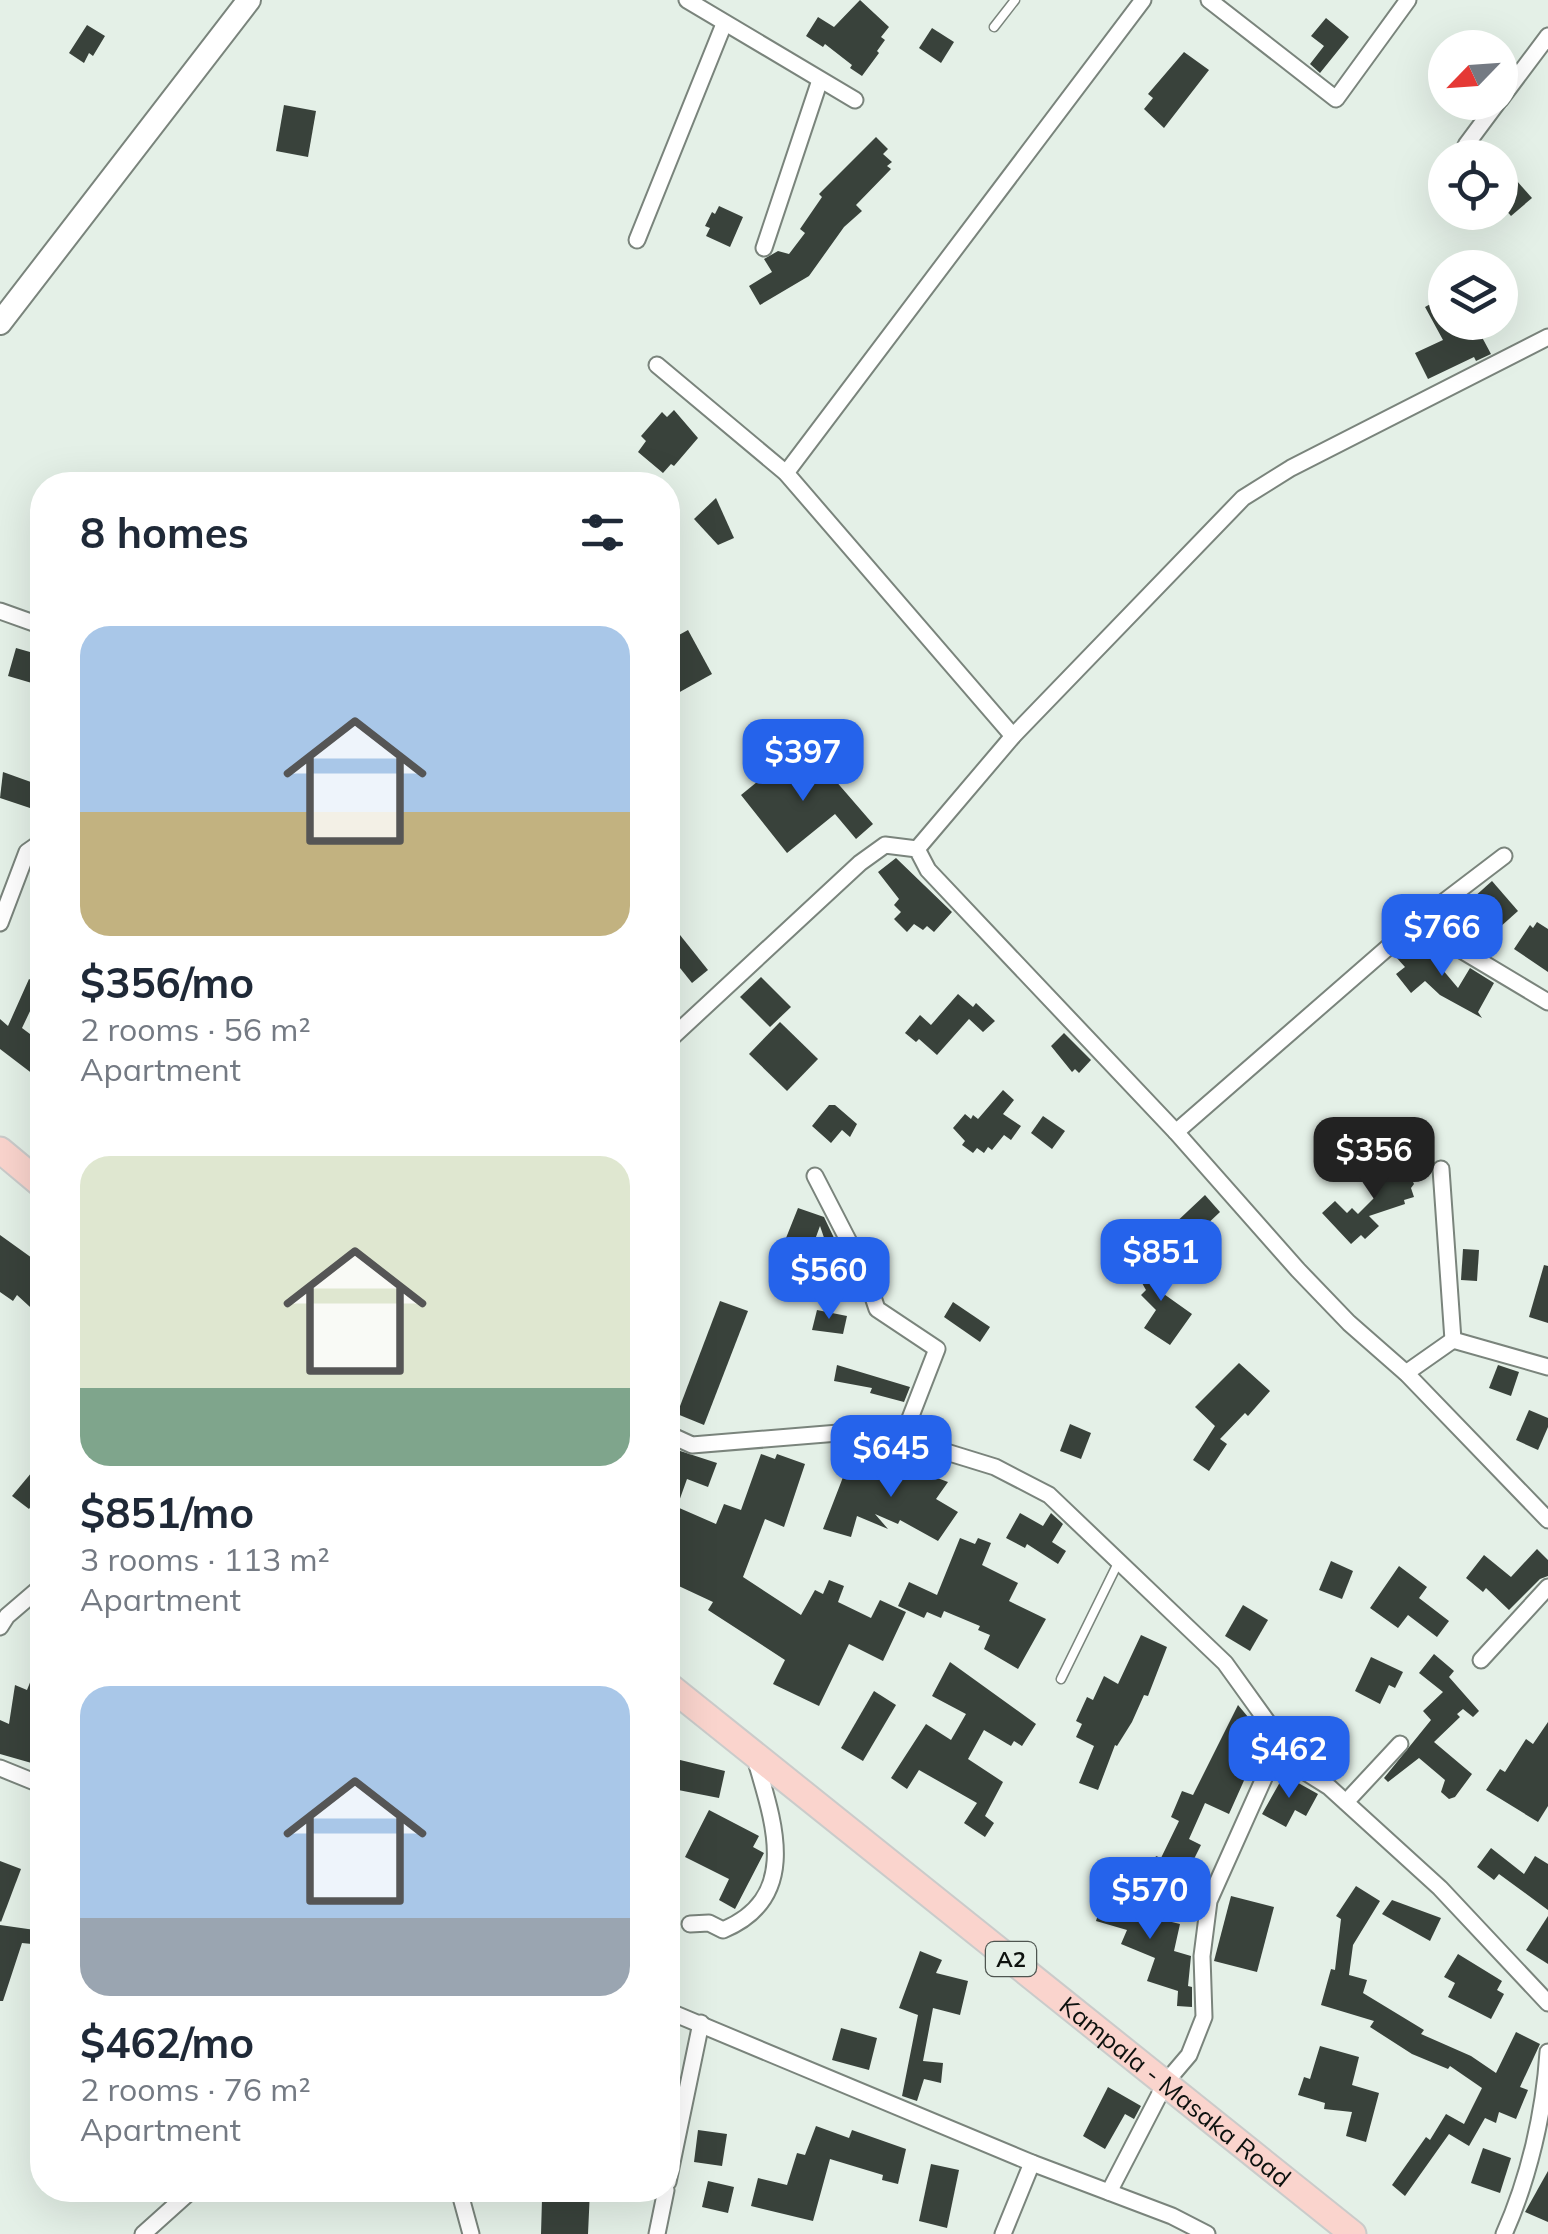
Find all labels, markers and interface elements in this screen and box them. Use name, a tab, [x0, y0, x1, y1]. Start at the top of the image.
north arrow	[1428, 30, 1518, 120]
map controls	[1428, 30, 1518, 340]
button: locate	[1428, 140, 1518, 230]
button: layers	[1428, 250, 1518, 340]
icon: filters	[575, 505, 630, 560]
text: 8 homes	[80, 506, 249, 559]
icon: home	[265, 691, 445, 871]
pin: $397	[744, 719, 862, 804]
text: $397	[765, 731, 841, 771]
pin: $766	[1383, 894, 1501, 979]
text: $766	[1404, 906, 1480, 946]
text: $356/mo	[80, 956, 254, 1009]
text: 2 rooms · 56 m²	[80, 1009, 311, 1049]
text: Apartment	[80, 1049, 241, 1089]
pin: $356	[1315, 1117, 1433, 1202]
text: $356	[1336, 1129, 1412, 1169]
pin: $851	[1102, 1219, 1220, 1304]
icon: home	[265, 1221, 445, 1401]
text: $851	[1123, 1231, 1199, 1271]
pin: $560	[770, 1237, 888, 1322]
text: $560	[791, 1249, 867, 1289]
pin: $645	[832, 1415, 950, 1500]
text: $645	[853, 1427, 929, 1467]
text: $851/mo	[80, 1486, 254, 1539]
text: 3 rooms · 113 m²	[80, 1539, 330, 1579]
text: Apartment	[80, 1579, 241, 1619]
pin: $462	[1230, 1716, 1348, 1801]
text: $462	[1251, 1728, 1327, 1768]
icon: home	[265, 1751, 445, 1931]
pin: $570	[1091, 1857, 1209, 1942]
text: $570	[1112, 1869, 1188, 1909]
road number: A2	[986, 1942, 1036, 1976]
street label: Kampala - Masaka Road	[1054, 1989, 1297, 2193]
text: $462/mo	[80, 2016, 254, 2069]
text: 2 rooms · 76 m²	[80, 2069, 311, 2109]
text: Apartment	[80, 2109, 241, 2149]

